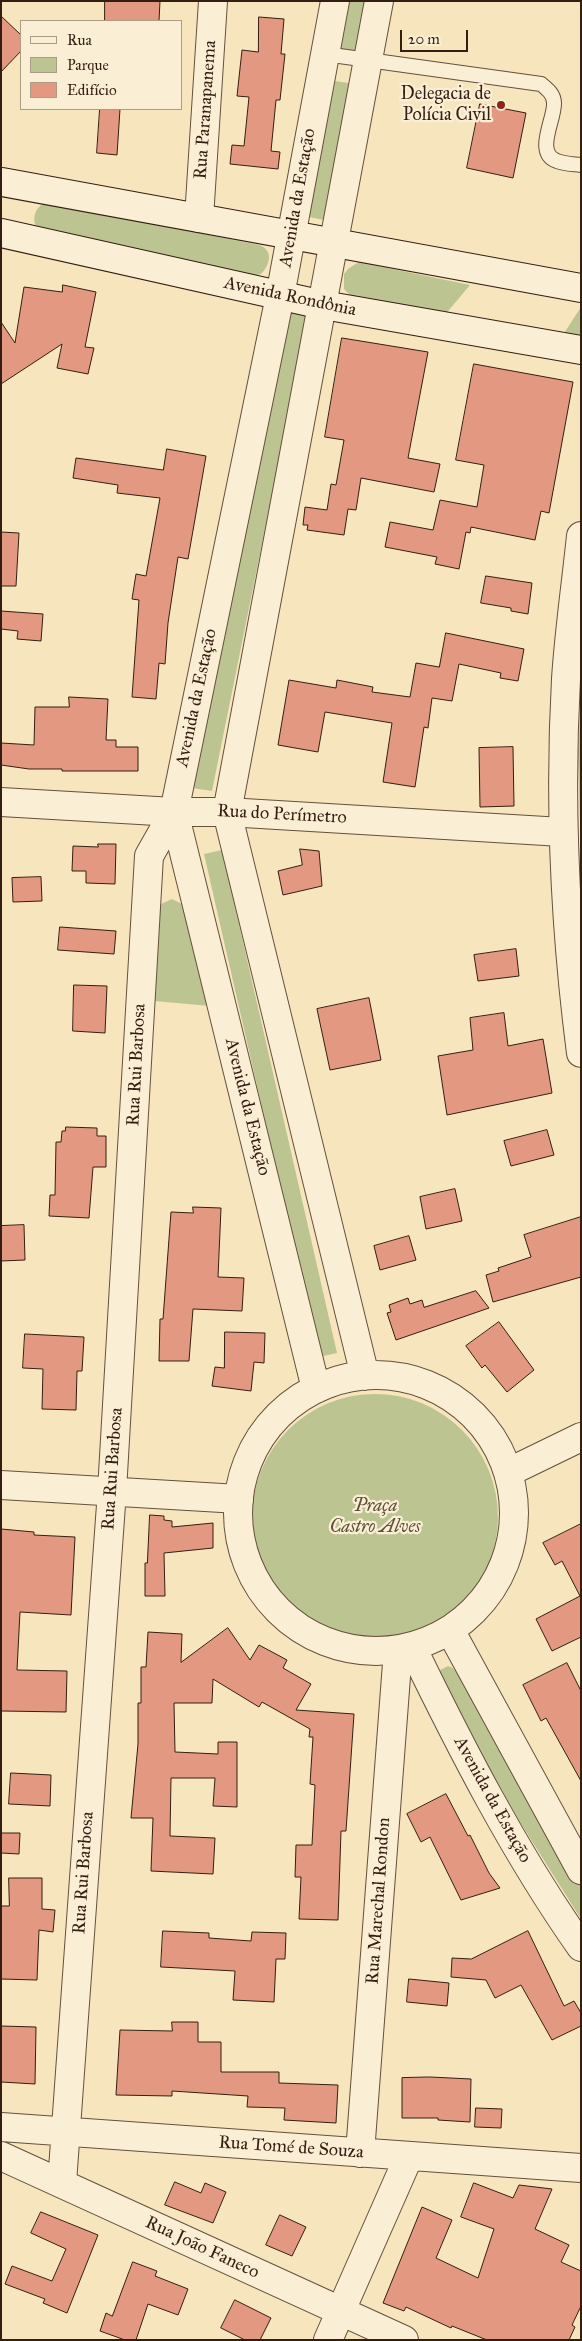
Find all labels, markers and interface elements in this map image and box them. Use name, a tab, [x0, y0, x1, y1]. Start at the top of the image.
legend	[20, 20, 182, 110]
scale bar	[402, 20, 470, 52]
text: 20 m	[408, 30, 440, 48]
text: Rua	[67, 31, 92, 49]
street label: Rua Paranapanema	[190, 40, 222, 180]
text: Parque	[67, 56, 109, 74]
text: Edifício	[67, 81, 117, 99]
place label: Delegacia de Polícia Civil	[400, 84, 491, 126]
marker: Delegacia de Polícia Civil	[495, 99, 507, 111]
street label: Avenida da Estação	[275, 127, 321, 269]
street label: Avenida Rondônia	[222, 272, 358, 322]
street label: Avenida da Estação	[172, 627, 222, 769]
street label: Rua do Perímetro	[217, 801, 347, 829]
street label: Rua Rui Barbosa	[123, 1003, 151, 1127]
street label: Avenida da Estação	[219, 1036, 275, 1178]
street label: Rua Rui Barbosa	[98, 1407, 128, 1531]
park label: Praça Castro Alves	[330, 1496, 420, 1538]
street label: Avenida da Estação	[448, 1733, 536, 1867]
street label: Rua Rui Barbosa	[69, 1811, 99, 1935]
street label: Rua Marechal Rondon	[362, 1817, 396, 1985]
street label: Rua Tomé de Souza	[218, 2132, 364, 2164]
street label: Rua João Faneco	[142, 2212, 262, 2284]

